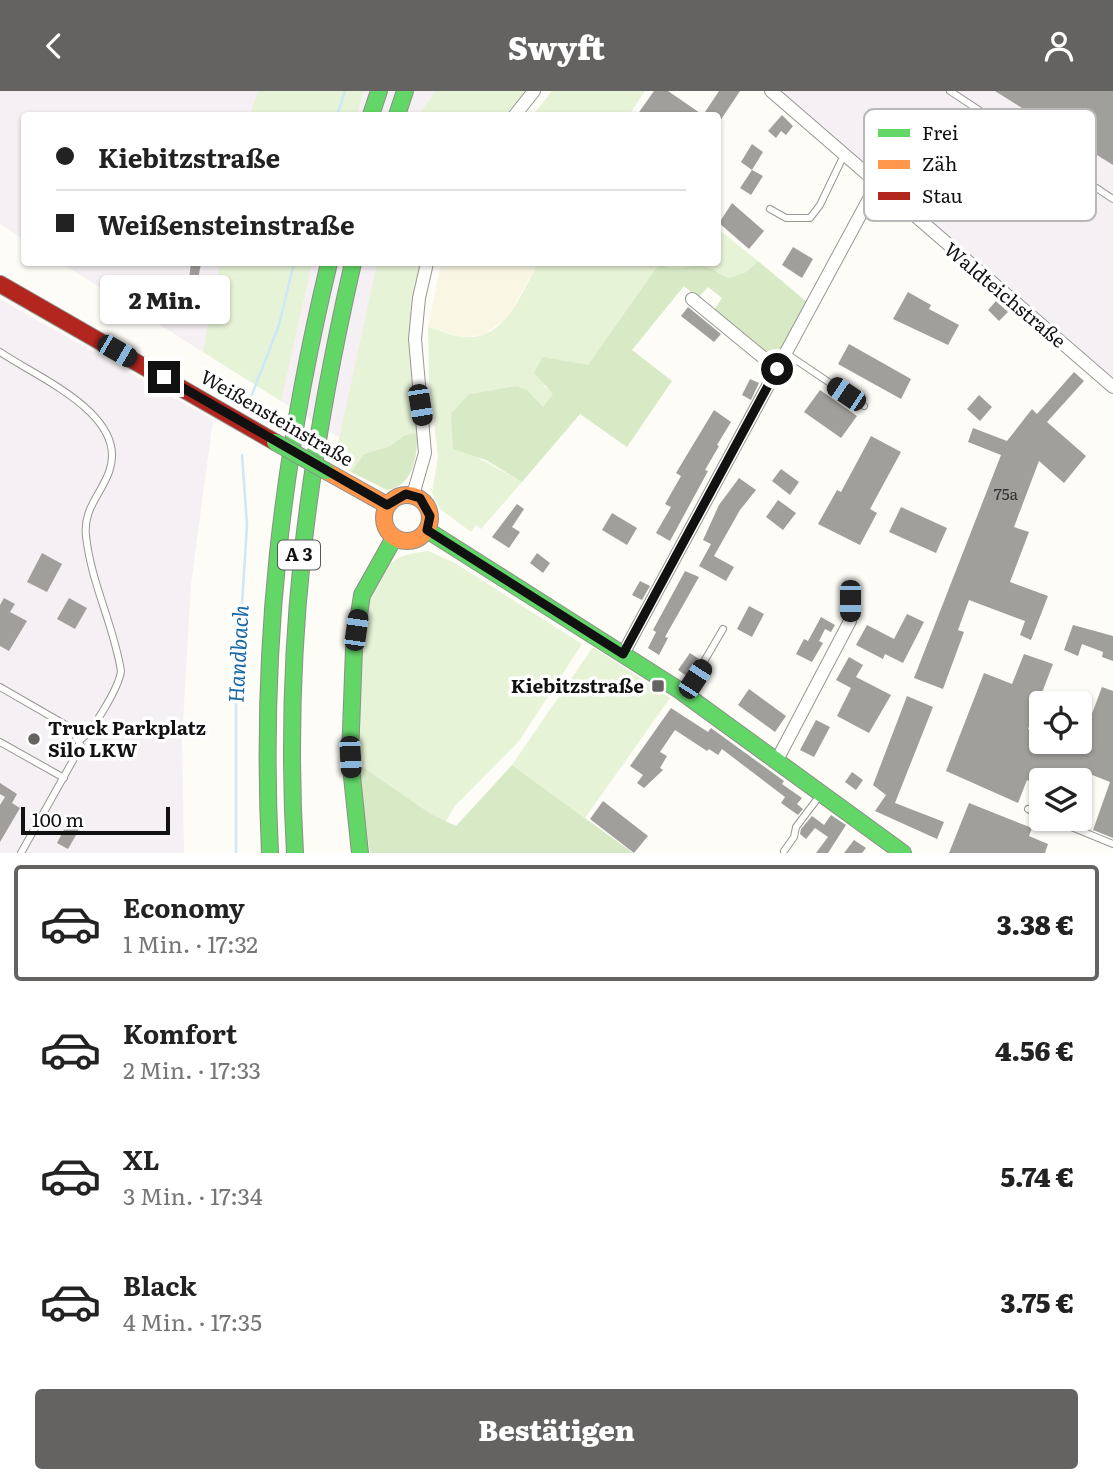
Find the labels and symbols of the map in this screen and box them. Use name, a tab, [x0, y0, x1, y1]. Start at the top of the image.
legend	[864, 109, 1096, 221]
text: Frei	[922, 118, 958, 146]
text: Zäh	[922, 149, 957, 177]
text: Stau	[922, 181, 962, 209]
street label: Waldteichstraße	[939, 235, 1073, 354]
callout: 2 Min.	[99, 275, 229, 324]
car	[94, 331, 141, 371]
route start	[761, 353, 793, 385]
route end	[148, 361, 180, 393]
street label: Weißensteinstraße	[196, 362, 359, 472]
car	[823, 374, 870, 414]
car	[407, 383, 434, 427]
house number: 75a	[994, 481, 1019, 505]
road number: A 3	[278, 541, 320, 569]
car	[840, 580, 861, 622]
water label: Handbach	[218, 604, 255, 704]
car	[343, 608, 370, 652]
car	[675, 656, 716, 702]
place label: Kiebitzstraße	[511, 671, 644, 699]
marker: Kiebitzstraße	[650, 678, 666, 694]
place label: Truck Parkplatz Silo LKW	[48, 713, 206, 763]
marker: Truck Parkplatz Silo LKW	[26, 731, 42, 747]
car	[339, 735, 362, 779]
scale bar	[21, 804, 170, 836]

